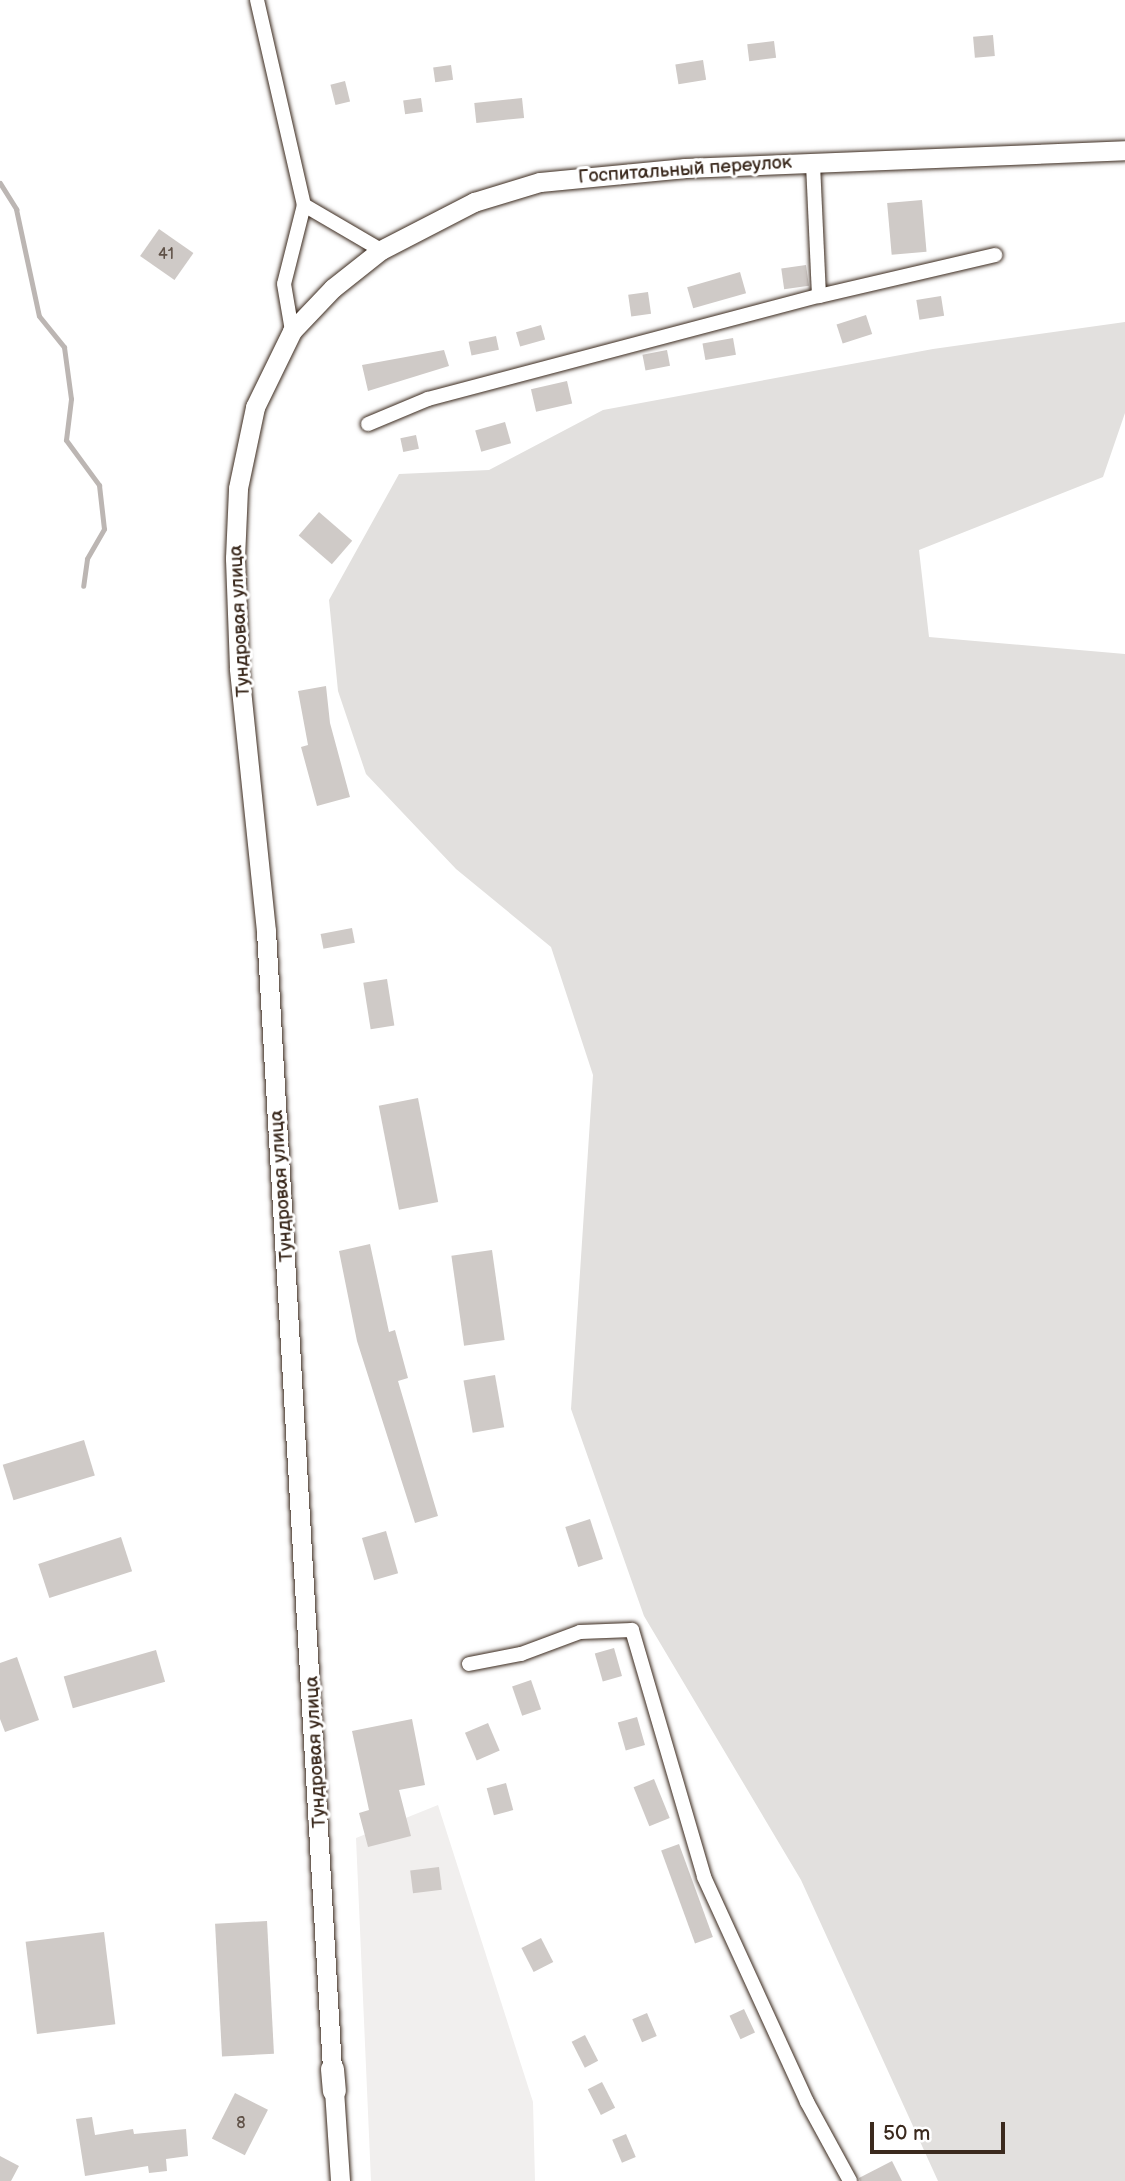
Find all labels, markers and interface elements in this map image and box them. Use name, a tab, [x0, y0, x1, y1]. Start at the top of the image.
street label: Госпитальный переулок	[577, 151, 793, 189]
house number: 41	[158, 245, 174, 265]
street label: Тундровая улица	[225, 544, 255, 698]
street label: Тундровая улица	[265, 1109, 299, 1263]
street label: Тундровая улица	[301, 1675, 331, 1829]
scale bar	[873, 2108, 1008, 2152]
house number: 8	[236, 2114, 246, 2134]
text: 50 m	[883, 2121, 930, 2146]

